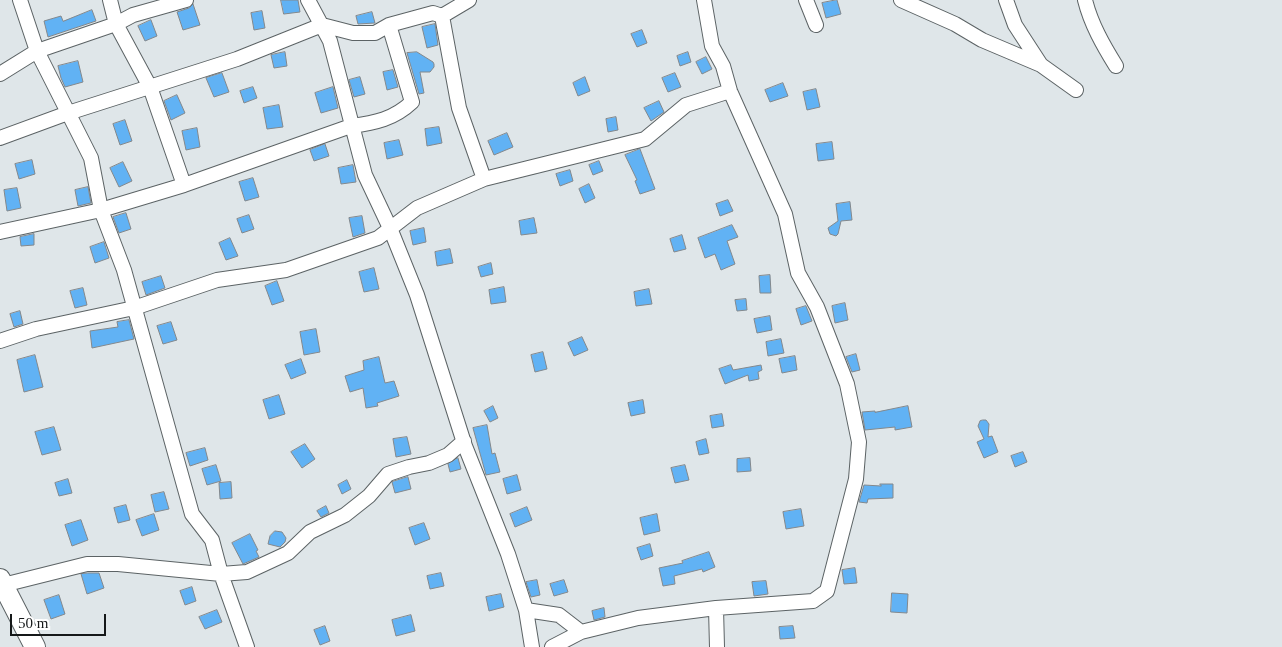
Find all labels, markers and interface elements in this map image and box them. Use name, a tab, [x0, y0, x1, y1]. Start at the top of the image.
scale bar	[12, 604, 109, 636]
text: 50 m	[18, 615, 48, 631]

